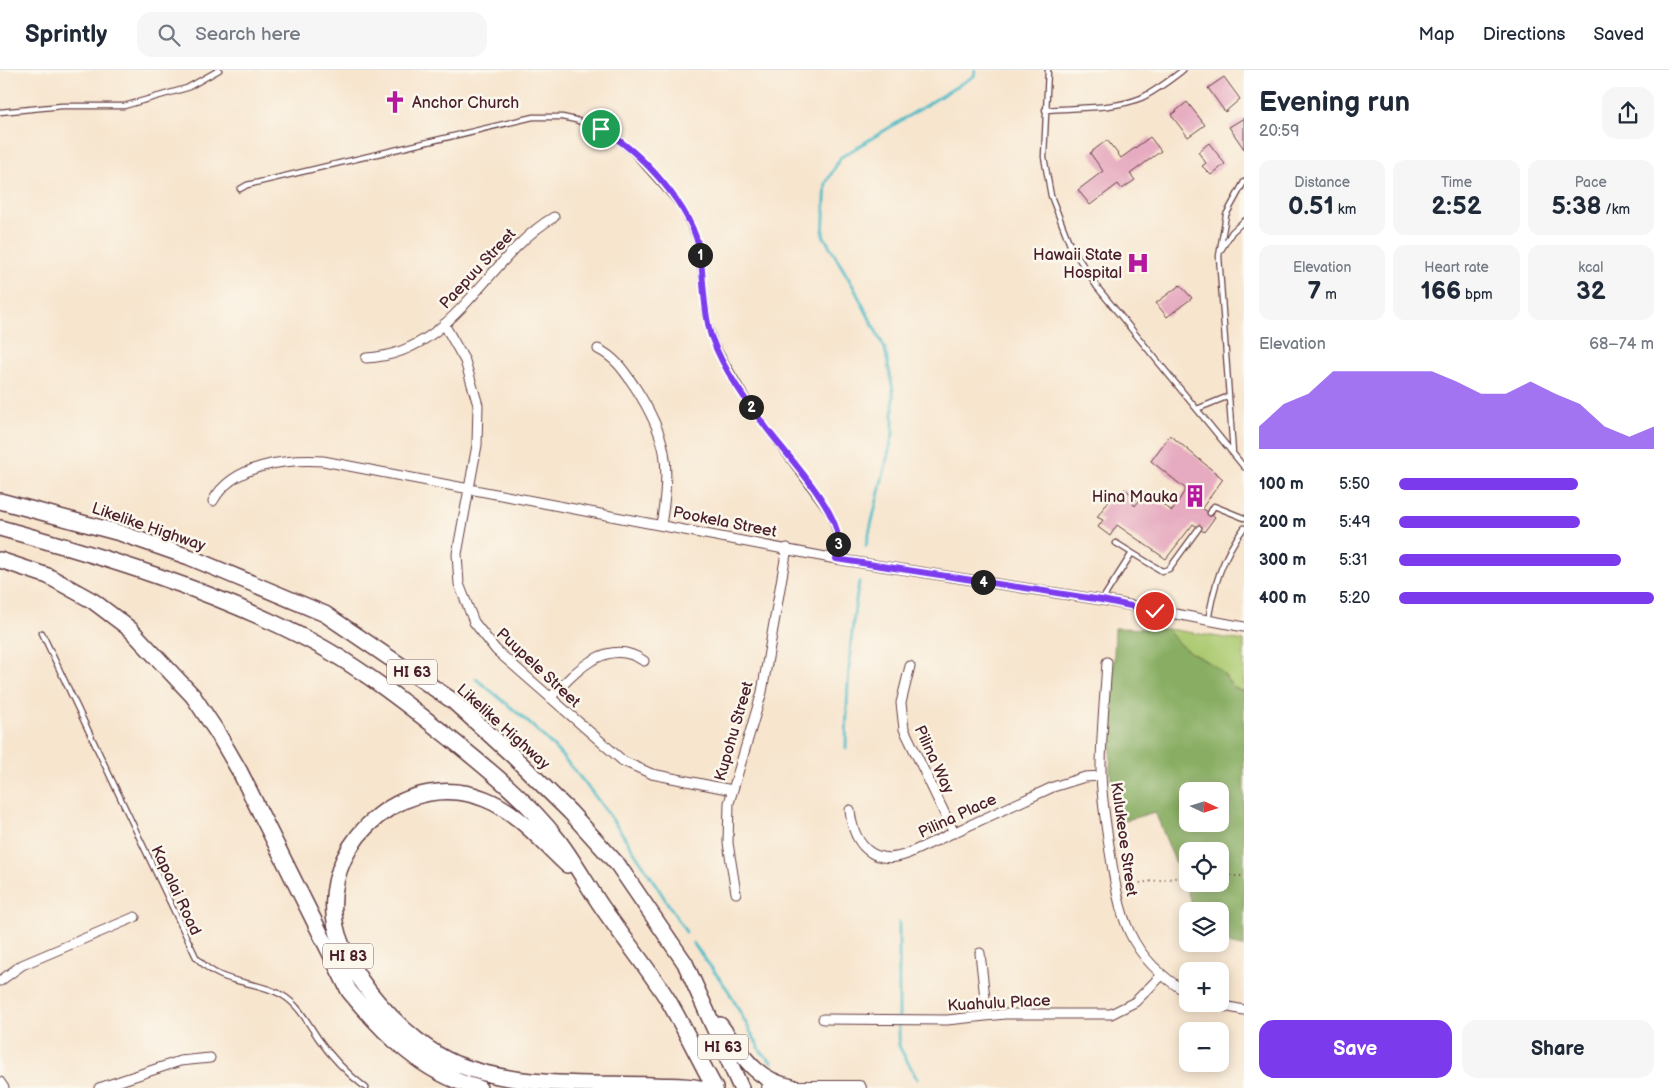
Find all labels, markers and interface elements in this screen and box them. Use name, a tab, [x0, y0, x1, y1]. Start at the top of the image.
search box	[137, 12, 487, 57]
text: Sprintly	[25, 20, 107, 49]
icon: search	[155, 21, 183, 49]
text: Search here	[195, 23, 301, 46]
text: Map	[1419, 24, 1455, 45]
text: Directions	[1483, 24, 1565, 45]
text: Saved	[1593, 24, 1644, 45]
text: Evening run	[1259, 86, 1410, 119]
button: share	[1602, 87, 1654, 139]
church icon: Anchor Church	[382, 89, 408, 115]
place label: Anchor Church	[412, 94, 519, 113]
pin	[580, 108, 622, 150]
icon: arrive	[587, 115, 615, 143]
text: 20:59	[1259, 122, 1300, 141]
text: Distance	[1294, 174, 1350, 191]
text: Time	[1441, 174, 1472, 191]
text: Pace	[1575, 174, 1607, 191]
text: 0.51	[1288, 191, 1334, 222]
text: 2:52	[1431, 191, 1482, 222]
text: 5:38	[1552, 191, 1602, 222]
text: km	[1334, 201, 1356, 218]
text: /km	[1602, 201, 1630, 218]
street label: Paepuu Street	[436, 225, 520, 313]
pin: 1	[688, 242, 712, 268]
place label: Hawaii State Hospital	[1033, 246, 1123, 283]
text: 1	[698, 247, 703, 264]
hospital icon: Hawaii State Hospital	[1125, 250, 1151, 276]
text: Elevation	[1293, 259, 1351, 276]
text: Heart rate	[1424, 259, 1489, 276]
text: kcal	[1578, 259, 1603, 276]
text: 7	[1308, 276, 1321, 307]
text: 166	[1420, 276, 1461, 307]
text: 32	[1576, 276, 1606, 307]
text: m	[1321, 286, 1337, 303]
text: bpm	[1461, 286, 1493, 303]
text: Elevation	[1259, 335, 1326, 354]
text: 68–74 m	[1589, 335, 1654, 354]
pin: 2	[738, 394, 764, 420]
text: 2	[747, 399, 756, 416]
text: 100 m	[1259, 475, 1304, 494]
text: 5:50	[1339, 475, 1370, 494]
building icon: Hina Mauka	[1182, 483, 1208, 509]
place label: Hina Mauka	[1092, 488, 1178, 507]
street label: Likelike Highway	[89, 499, 209, 556]
street label: Pookela Street	[671, 503, 778, 542]
text: 200 m	[1259, 513, 1306, 532]
text: 5:49	[1339, 513, 1370, 532]
pin: 3	[826, 532, 850, 556]
text: 3	[834, 536, 843, 553]
text: 300 m	[1259, 551, 1306, 570]
text: 5:31	[1339, 551, 1367, 570]
pin: 4	[970, 570, 996, 594]
text: 4	[979, 574, 988, 591]
text: 400 m	[1259, 589, 1306, 608]
text: 5:20	[1339, 589, 1370, 608]
pin	[1134, 590, 1176, 632]
icon: check	[1141, 597, 1169, 625]
street label: Puupele Street	[492, 624, 584, 712]
road number: HI 63	[387, 660, 437, 684]
street label: Kupohu Street	[711, 679, 758, 783]
street label: Likelike Highway	[452, 680, 554, 774]
street label: Pilina Way	[910, 723, 958, 797]
street label: Kulukeoe Street	[1106, 781, 1141, 898]
north arrow	[1179, 782, 1229, 832]
map controls	[1179, 782, 1229, 1072]
street label: Pilina Place	[916, 790, 1000, 843]
button: locate	[1179, 842, 1229, 892]
street label: Kapalai Road	[147, 843, 205, 939]
button: layers	[1179, 902, 1229, 952]
road number: HI 83	[323, 944, 373, 968]
button: +	[1179, 962, 1229, 1012]
street label: Kuahulu Place	[947, 991, 1052, 1016]
button: Save	[1259, 1020, 1452, 1078]
button: Share	[1462, 1020, 1654, 1078]
button: −	[1179, 1022, 1229, 1072]
road number: HI 63	[698, 1034, 748, 1060]

